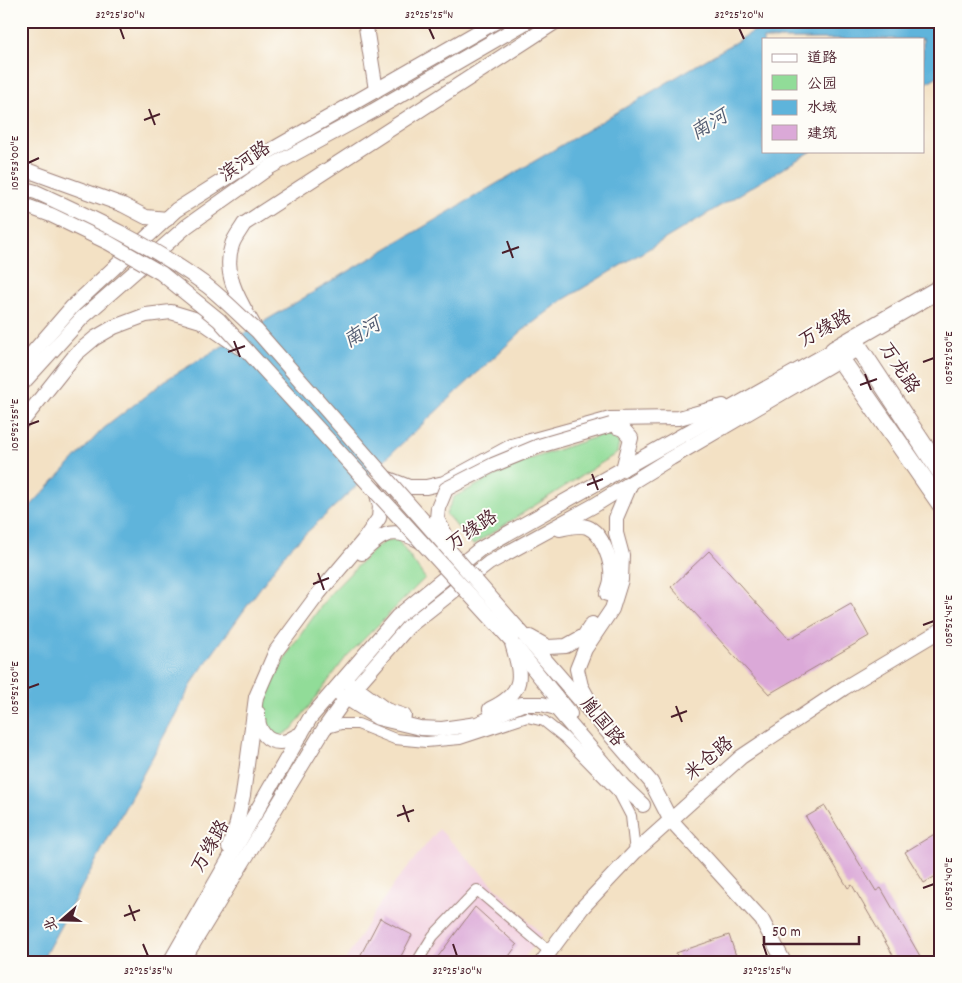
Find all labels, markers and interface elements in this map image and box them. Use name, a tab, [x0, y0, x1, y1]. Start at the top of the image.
text: 32°25'30"N	[95, 7, 145, 24]
text: 32°25'25"N	[405, 7, 453, 24]
text: 32°25'20"N	[714, 7, 764, 24]
legend	[762, 38, 924, 152]
text: 道路	[807, 48, 837, 70]
text: 公园	[807, 74, 837, 96]
text: 水域	[807, 98, 837, 120]
water label: 南河	[686, 102, 737, 148]
text: 建筑	[807, 124, 837, 146]
text: 105°53'00"E	[7, 135, 24, 190]
street label: 滨河路	[215, 136, 277, 190]
street label: 万缘路	[795, 304, 857, 356]
water label: 南河	[339, 310, 390, 356]
text: 105°52'50"E	[941, 331, 958, 385]
street label: 万龙路	[871, 338, 925, 400]
text: 105°52'55"E	[7, 398, 24, 451]
street label: 万缘路	[442, 505, 504, 559]
text: 105°52'45"E	[941, 594, 958, 647]
text: 105°52'50"E	[7, 661, 24, 715]
street label: 胤国路	[573, 692, 629, 754]
street label: 米仓路	[679, 731, 741, 789]
street label: 万缘路	[186, 816, 238, 878]
text: 105°52'40"E	[941, 857, 958, 910]
north arrow	[38, 896, 88, 946]
scale bar	[764, 913, 860, 945]
text: 北	[40, 914, 63, 934]
text: 50 m	[772, 922, 801, 944]
text: 32°25'35"N	[124, 963, 172, 980]
text: 32°25'30"N	[432, 963, 482, 980]
text: 32°25'25"N	[743, 963, 791, 980]

